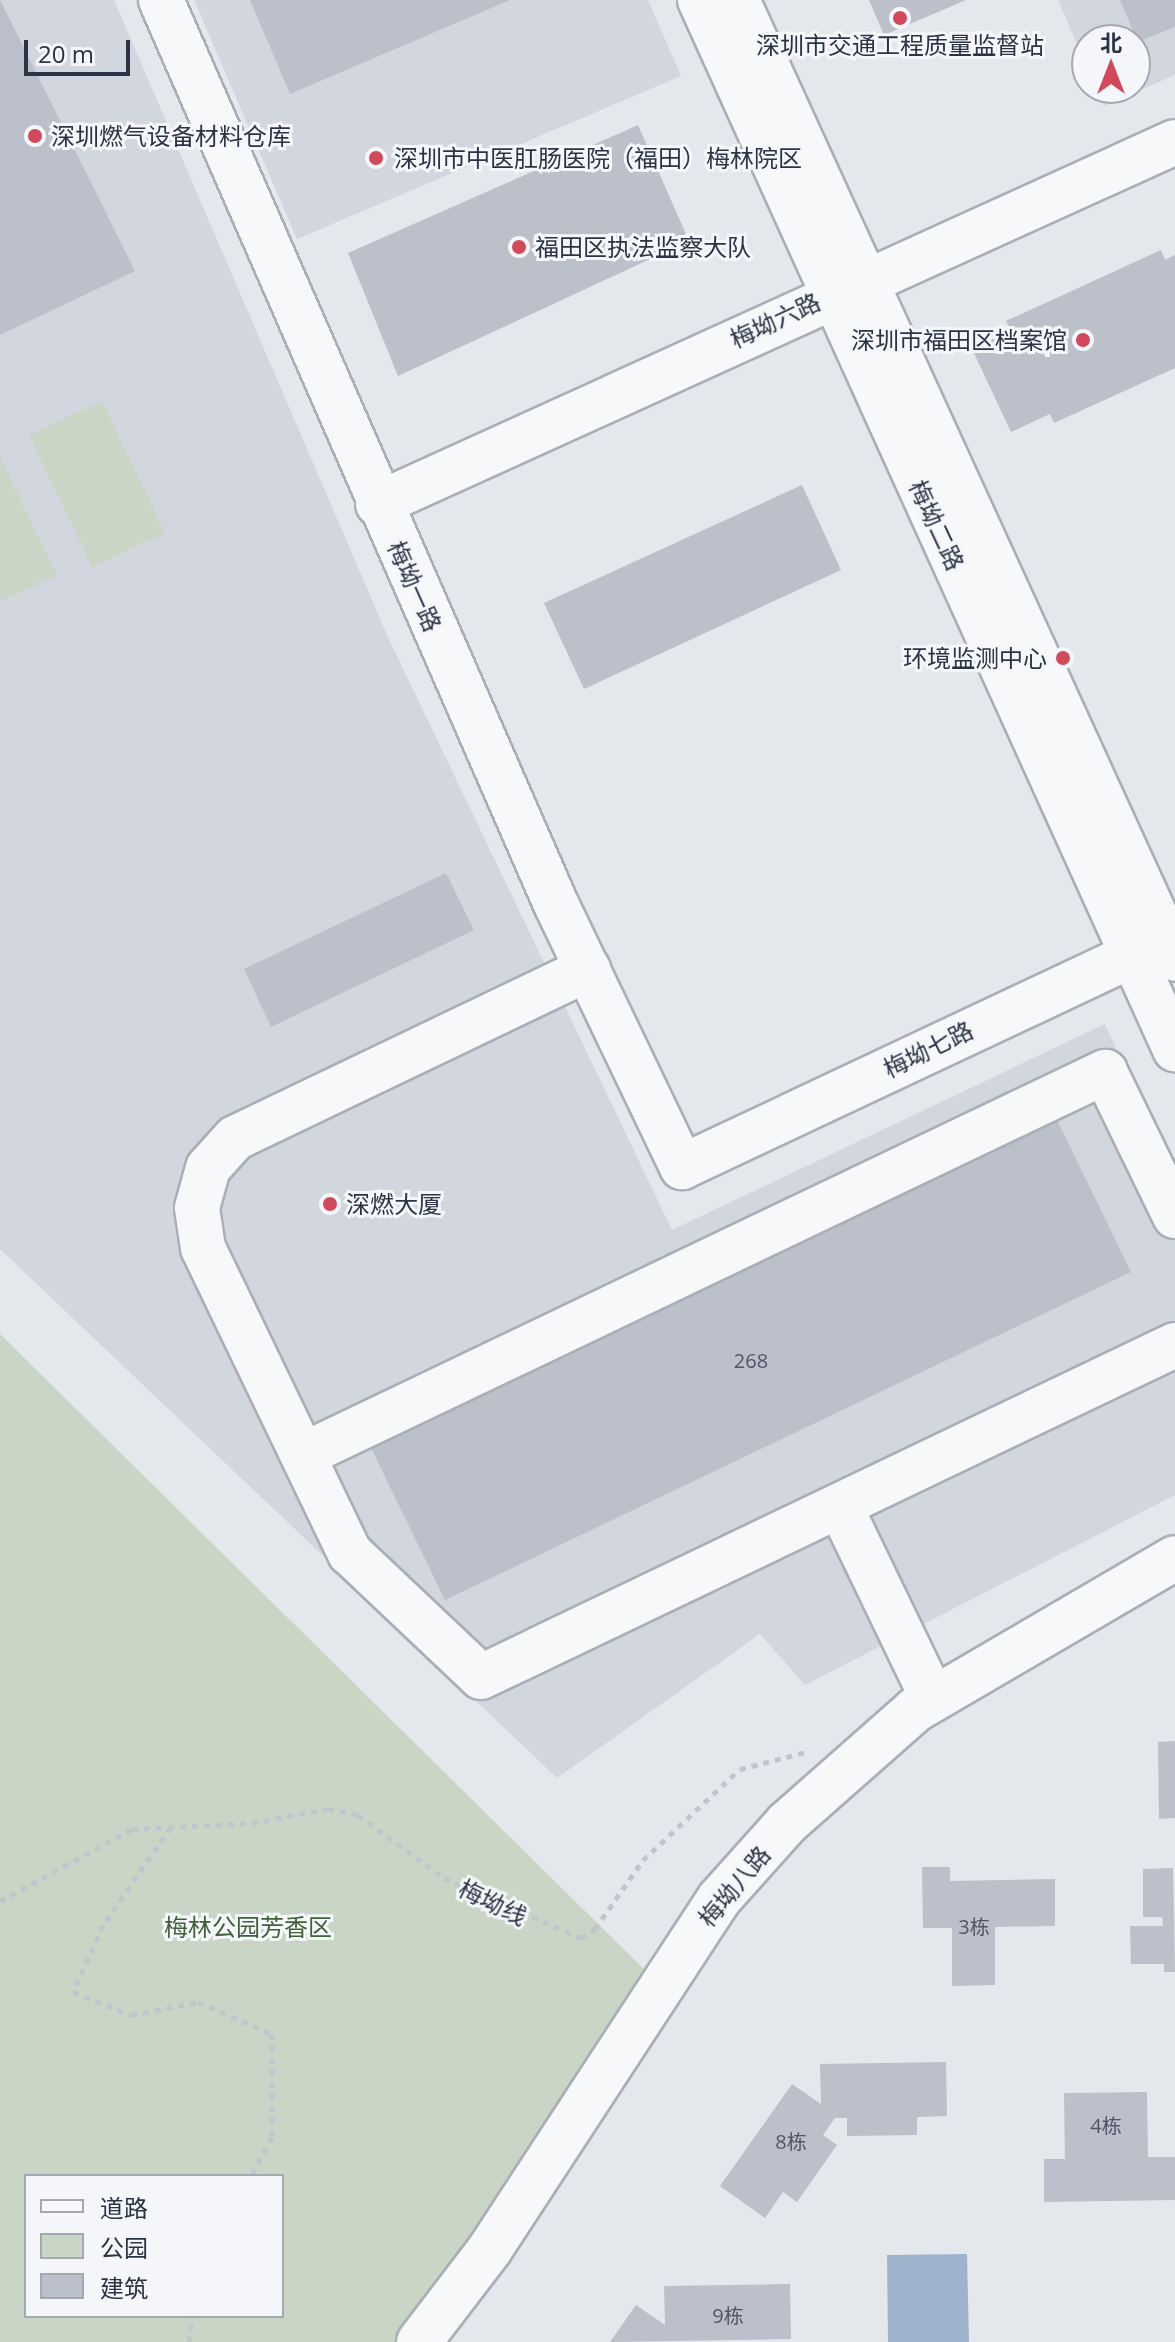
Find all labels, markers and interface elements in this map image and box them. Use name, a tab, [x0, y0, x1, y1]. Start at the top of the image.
marker: 深圳市交通工程质量监督站	[891, 9, 909, 27]
scale bar	[28, 24, 134, 74]
north arrow	[1071, 24, 1151, 104]
text: 北	[1100, 27, 1122, 57]
place label: 深圳市交通工程质量监督站	[756, 31, 1044, 59]
text: 20 m	[38, 37, 94, 70]
place label: 深圳燃气设备材料仓库	[51, 122, 291, 150]
marker: 深圳燃气设备材料仓库	[26, 127, 44, 145]
place label: 深圳市中医肛肠医院（福田）梅林院区	[394, 144, 802, 172]
marker: 深圳市中医肛肠医院（福田）梅林院区	[365, 147, 387, 169]
place label: 福田区执法监察大队	[535, 233, 751, 261]
marker: 福田区执法监察大队	[510, 238, 528, 256]
street label: 梅坳六路	[725, 287, 825, 353]
place label: 深圳市福田区档案馆	[851, 326, 1067, 354]
marker: 深圳市福田区档案馆	[1074, 331, 1092, 349]
street label: 梅坳二路	[904, 475, 970, 575]
street label: 梅坳一路	[382, 536, 448, 636]
place label: 环境监测中心	[903, 644, 1047, 672]
marker: 环境监测中心	[1054, 649, 1072, 667]
street label: 梅坳七路	[879, 1015, 977, 1083]
place label: 深燃大厦	[346, 1190, 442, 1218]
marker: 深燃大厦	[321, 1195, 339, 1213]
house number: 268	[734, 1348, 768, 1372]
street label: 梅坳八路	[692, 1840, 776, 1932]
street label: 梅坳线	[454, 1873, 532, 1931]
park label: 梅林公园芳香区	[164, 1913, 332, 1941]
house number: 3栋	[958, 1914, 990, 1938]
house number: 4栋	[1090, 2113, 1122, 2137]
house number: 8栋	[775, 2129, 807, 2153]
legend	[24, 2174, 284, 2318]
text: 道路	[100, 2191, 148, 2224]
text: 公园	[100, 2231, 148, 2264]
text: 建筑	[100, 2271, 148, 2304]
house number: 9栋	[712, 2303, 744, 2327]

